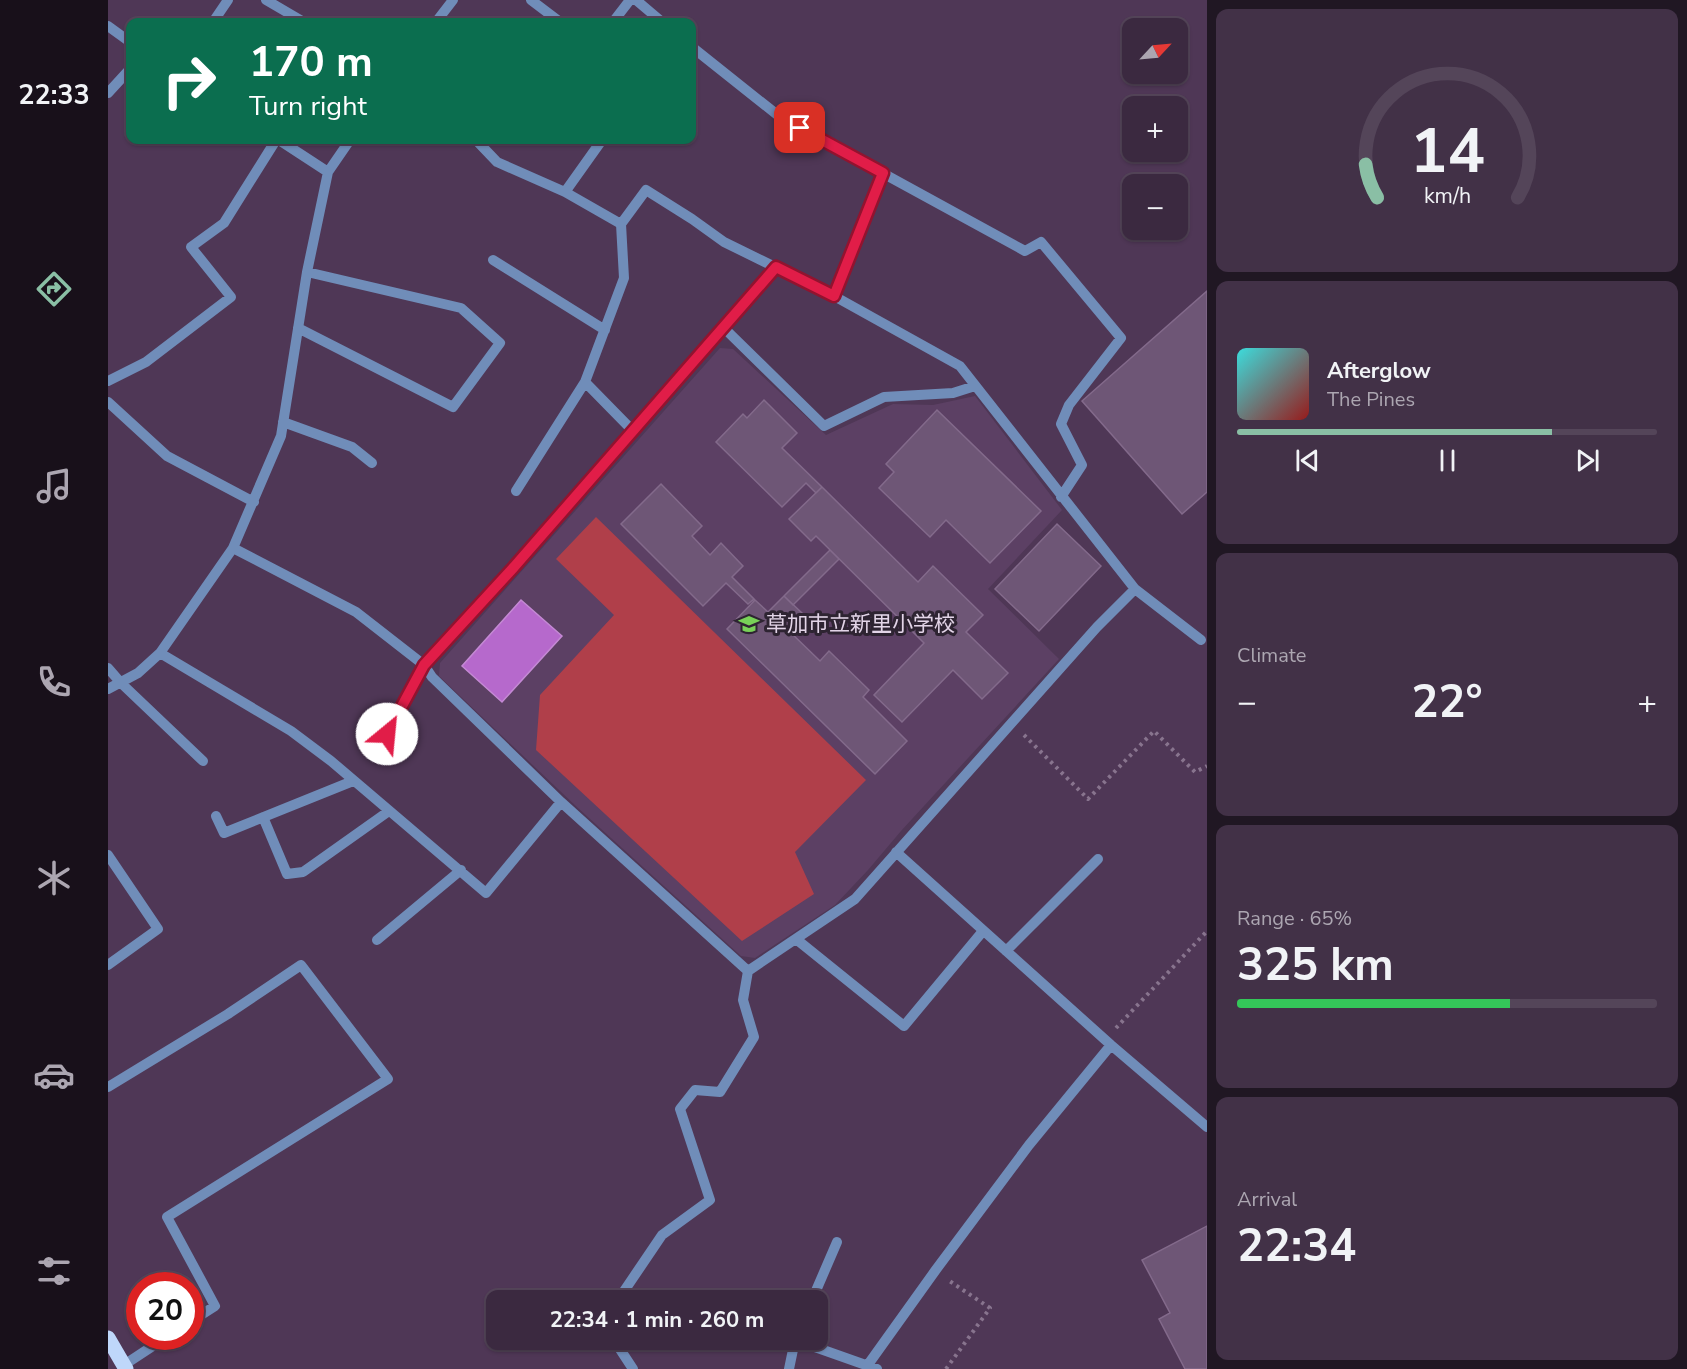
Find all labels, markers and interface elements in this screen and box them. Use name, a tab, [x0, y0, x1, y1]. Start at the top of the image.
north arrow	[1122, 18, 1188, 84]
map controls	[1122, 18, 1188, 240]
text: 170 m	[249, 34, 373, 91]
icon: right	[150, 42, 228, 120]
text: 22:33	[18, 77, 90, 114]
text: Turn right	[249, 88, 367, 125]
button: +	[1122, 96, 1188, 162]
pin	[774, 102, 825, 153]
text: 14	[1410, 109, 1484, 194]
icon: arrive	[783, 111, 816, 144]
button: −	[1122, 174, 1188, 240]
text: km/h	[1423, 181, 1471, 211]
icon: directions	[33, 268, 75, 310]
text: Afterglow	[1327, 356, 1431, 386]
text: The Pines	[1327, 386, 1415, 413]
icon: previous	[1291, 444, 1324, 477]
icon: pause	[1431, 444, 1464, 477]
icon: next	[1571, 444, 1604, 477]
icon: music	[33, 465, 75, 507]
place label: 草加市立新里小学校	[766, 610, 955, 638]
school or university icon: 草加市立新里小学校	[737, 612, 761, 636]
text: Climate	[1237, 642, 1306, 669]
icon: phone	[33, 661, 75, 703]
text: 22°	[1411, 672, 1483, 733]
text: −	[1237, 680, 1257, 725]
text: +	[1637, 680, 1657, 725]
position arrow	[355, 702, 419, 766]
icon: climate	[33, 857, 75, 899]
text: Range · 65%	[1237, 905, 1352, 932]
text: 325 km	[1237, 935, 1394, 996]
icon: car	[33, 1054, 75, 1096]
text: Arrival	[1237, 1186, 1297, 1213]
text: 22:34	[1237, 1216, 1356, 1277]
icon: filters	[33, 1250, 75, 1292]
speed limit sign: 20	[126, 1272, 204, 1350]
text: 22:34 · 1 min · 260 m	[550, 1305, 764, 1335]

